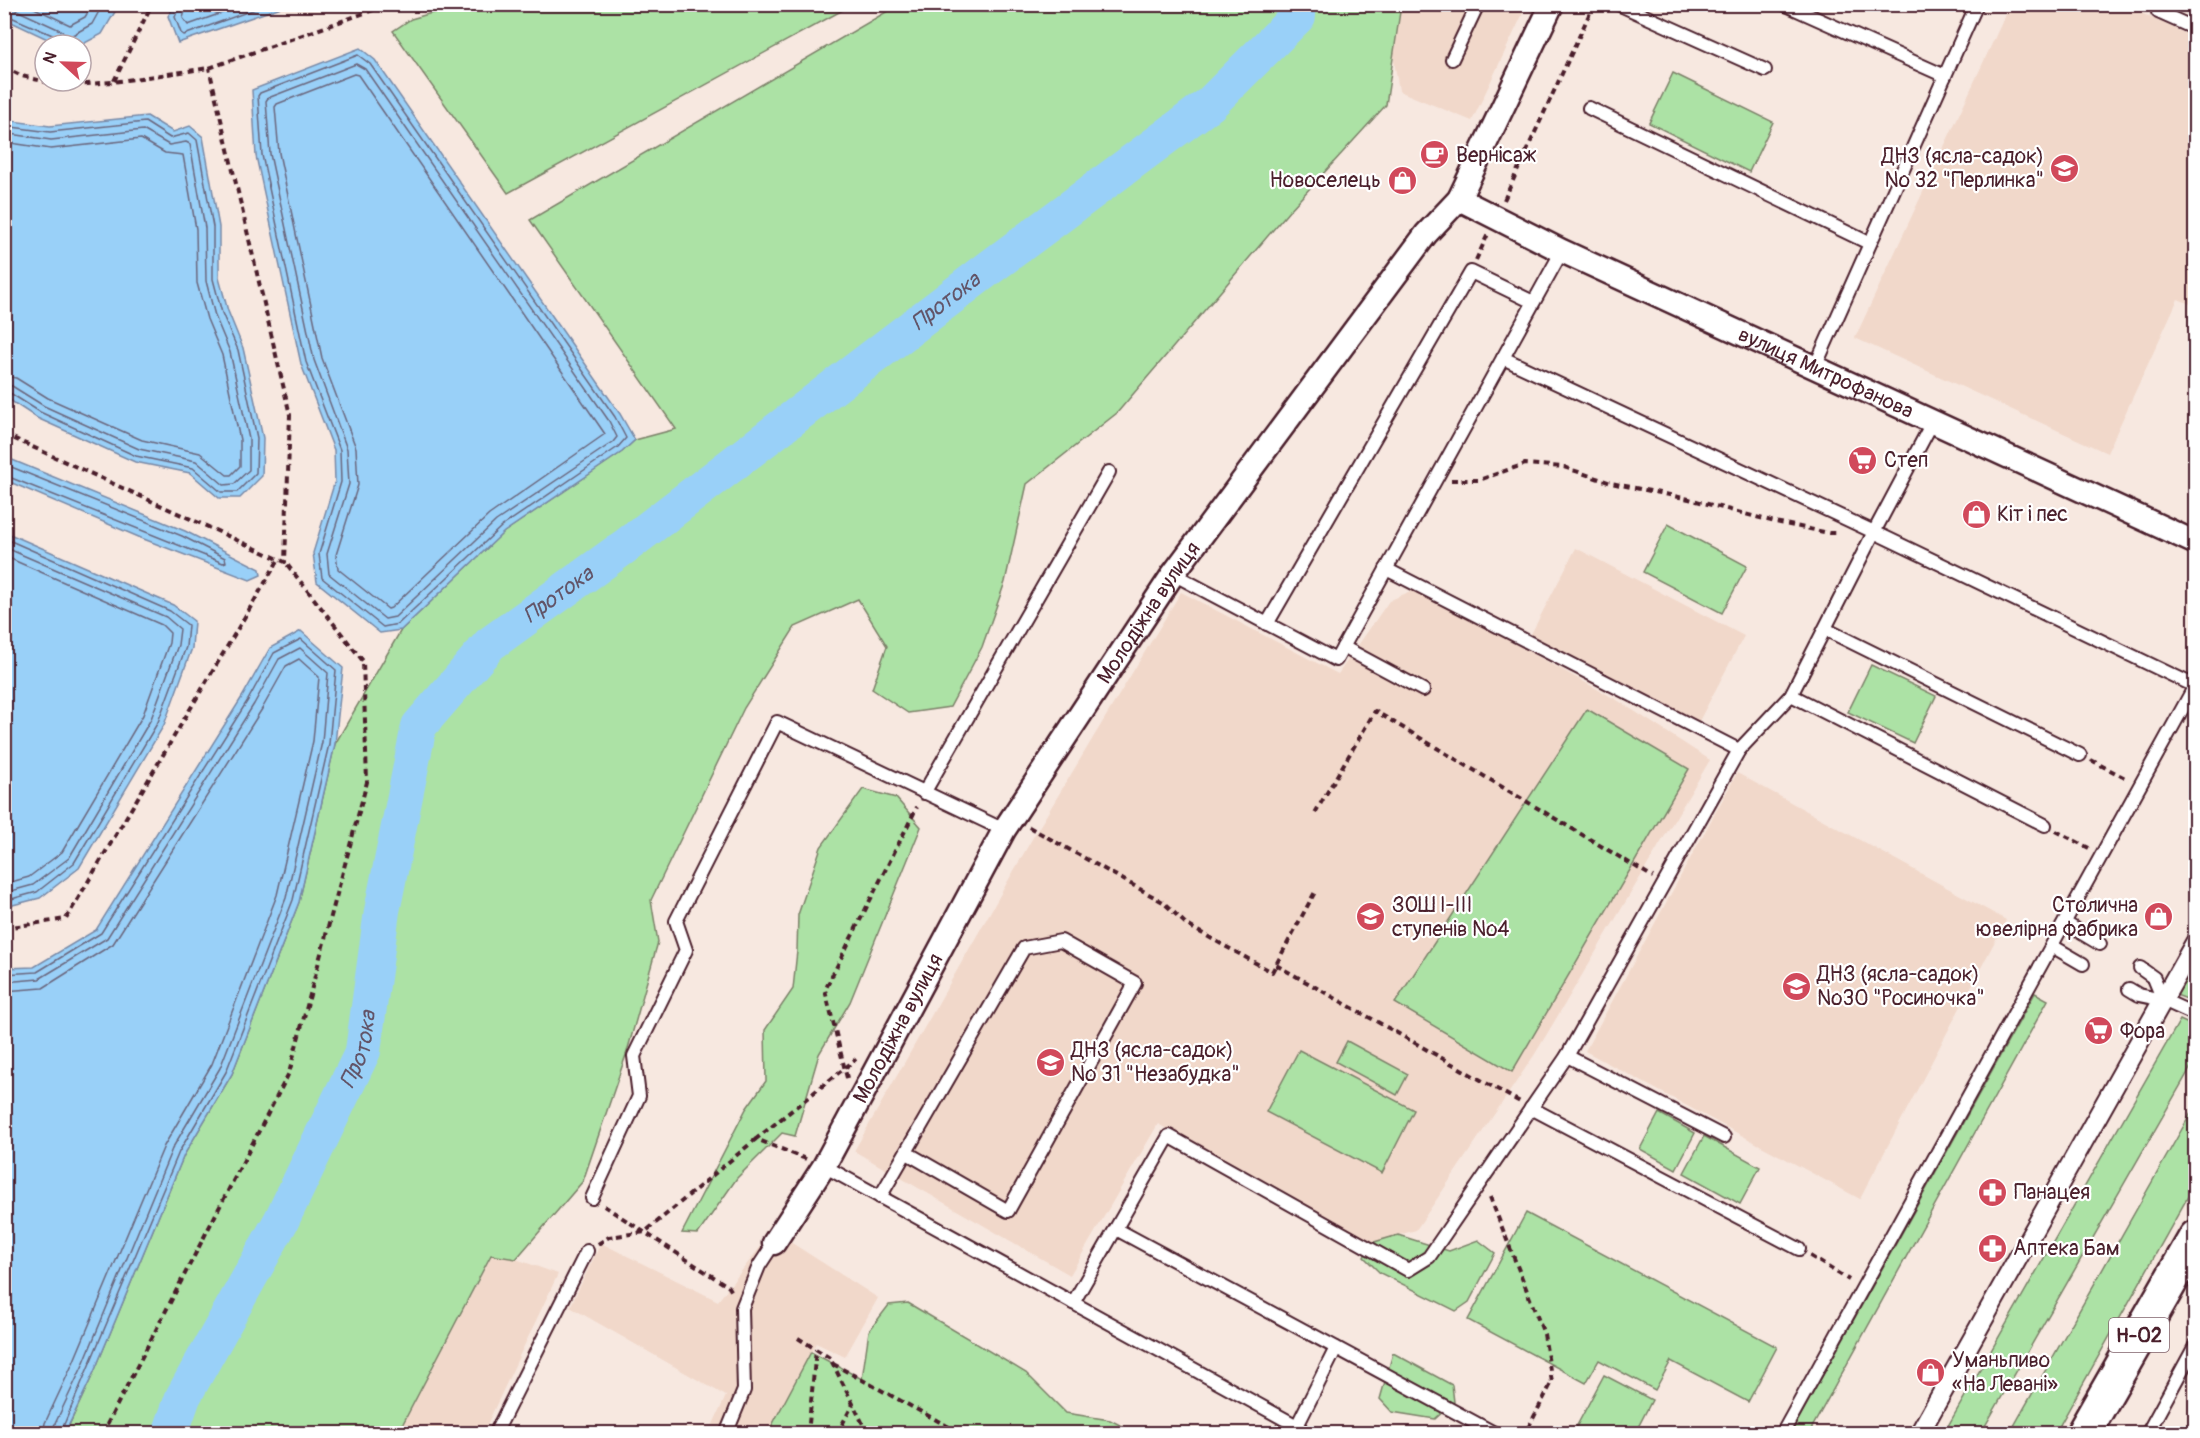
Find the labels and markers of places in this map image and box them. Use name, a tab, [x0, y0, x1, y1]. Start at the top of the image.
cafe icon: Вернісаж	[1419, 139, 1451, 171]
place label: Вернісаж	[1456, 142, 1537, 169]
place label: ДНЗ (ясла-садок) № 32 "Перлинка"	[1880, 143, 2044, 194]
school or university icon: ДНЗ (ясла-садок) № 32 "Перлинка"	[2049, 152, 2081, 184]
shop icon: Новоселець	[1386, 164, 1418, 196]
place label: Новоселець	[1270, 167, 1381, 194]
supermarket icon: Степ	[1847, 444, 1879, 476]
place label: Степ	[1884, 447, 1929, 474]
shop icon: Кіт і пес	[1960, 498, 1992, 530]
place label: Кіт і пес	[1997, 501, 2068, 528]
place label: ЗОШ І-ІІІ ступенів №4	[1392, 892, 1510, 943]
place label: Столична ювелірна фабрика	[1976, 892, 2138, 943]
school or university icon: ЗОШ І-ІІІ ступенів №4	[1355, 901, 1387, 933]
shop icon: Столична ювелірна фабрика	[2143, 901, 2175, 933]
place label: ДНЗ (ясла-садок) №30 "Росиночка"	[1816, 961, 1985, 1012]
school or university icon: ДНЗ (ясла-садок) №30 "Росиночка"	[1780, 970, 1812, 1002]
supermarket icon: Фора	[2083, 1015, 2115, 1047]
place label: Фора	[2120, 1018, 2165, 1045]
place label: ДНЗ (ясла-садок) № 31 "Незабудка"	[1070, 1037, 1240, 1088]
school or university icon: ДНЗ (ясла-садок) № 31 "Незабудка"	[1034, 1046, 1066, 1078]
pharmacy icon: Панацея	[1977, 1176, 2009, 1208]
place label: Панацея	[2014, 1179, 2090, 1206]
pharmacy icon: Аптека Бам	[1976, 1232, 2008, 1264]
place label: Аптека Бам	[2013, 1235, 2120, 1262]
place label: Уманьпиво «На Левані»	[1952, 1347, 2058, 1398]
shop icon: Уманьпиво «На Левані»	[1915, 1356, 1947, 1388]

